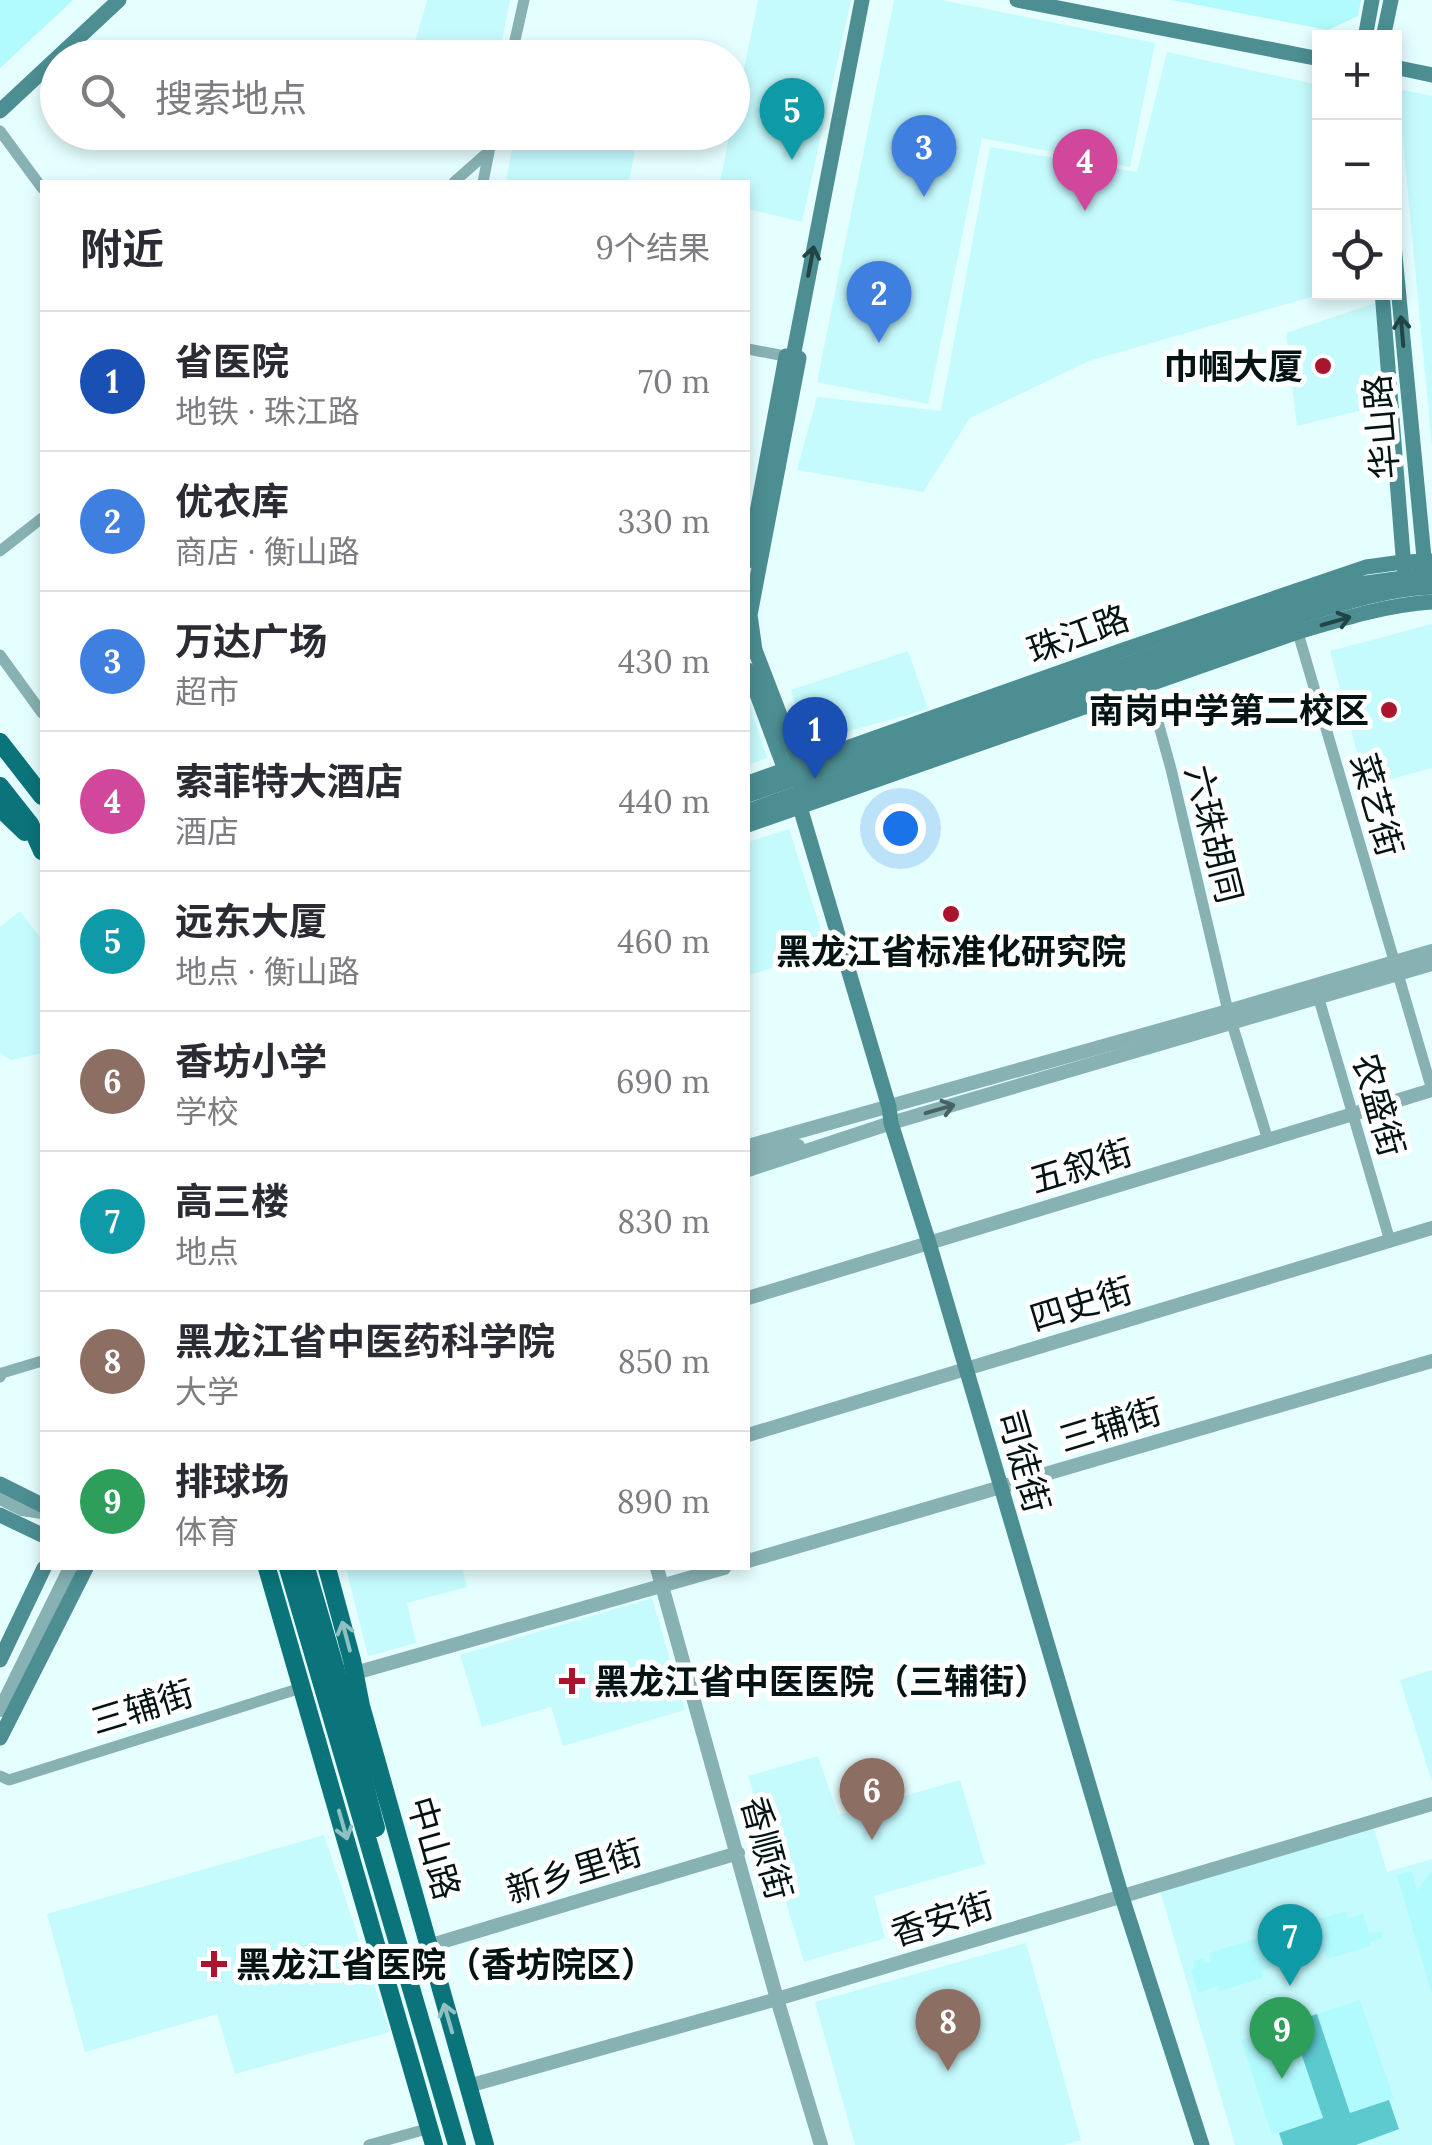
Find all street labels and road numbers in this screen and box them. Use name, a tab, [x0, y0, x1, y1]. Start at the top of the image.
street label: 华山路	[1354, 373, 1408, 481]
street label: 珠江路	[1021, 595, 1135, 673]
street label: 菜艺街	[1341, 748, 1413, 862]
street label: 六珠胡同	[1175, 761, 1253, 907]
street label: 农盛街	[1343, 1048, 1415, 1162]
street label: 五叙街	[1024, 1129, 1138, 1203]
street label: 四史街	[1024, 1267, 1138, 1341]
street label: 三辅街	[1053, 1388, 1167, 1462]
street label: 司徒街	[988, 1404, 1060, 1518]
street label: 三辅街	[85, 1670, 199, 1744]
street label: 中山路	[398, 1791, 470, 1905]
street label: 香顺街	[732, 1791, 802, 1905]
street label: 新乡里街	[500, 1829, 648, 1913]
street label: 香安街	[885, 1882, 999, 1956]

